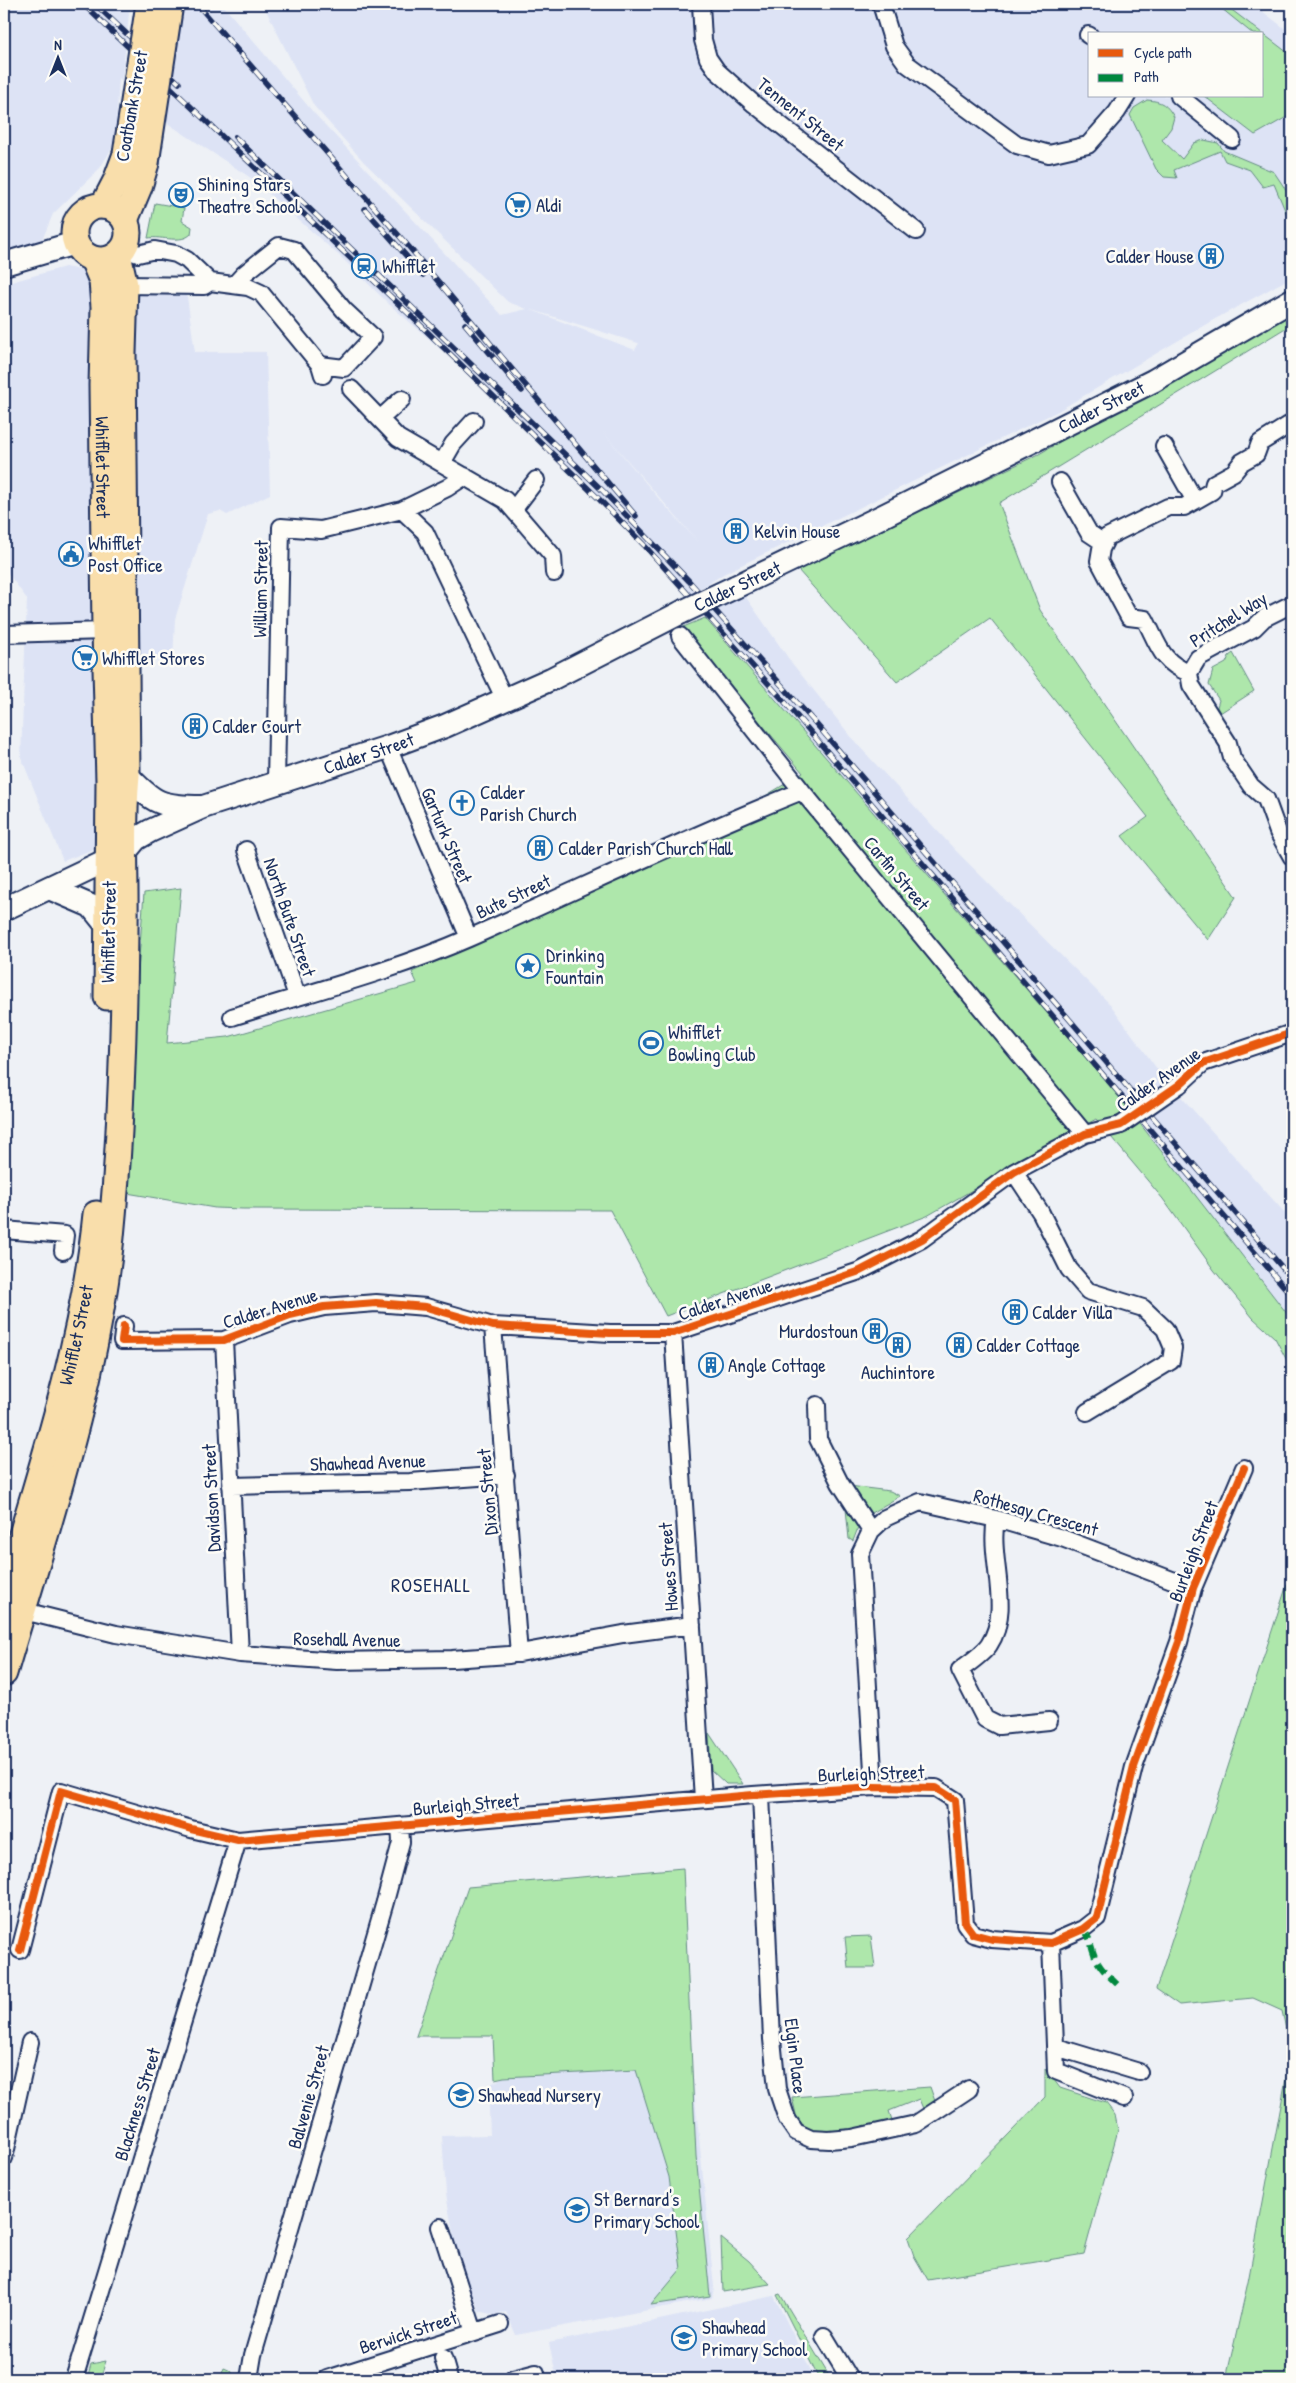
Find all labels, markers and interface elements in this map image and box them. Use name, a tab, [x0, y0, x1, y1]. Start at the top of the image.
north arrow	[32, 32, 82, 82]
legend	[1088, 32, 1264, 98]
text: N	[54, 35, 62, 54]
text: Cycle path	[1134, 42, 1192, 63]
street label: Coatbank Street	[108, 48, 154, 164]
text: Path	[1134, 66, 1159, 87]
street label: Tennent Street	[752, 71, 850, 157]
place label: Shining Stars Theatre School	[198, 171, 301, 219]
theatre icon: Shining Stars Theatre School	[168, 182, 194, 208]
supermarket icon: Aldi	[505, 192, 531, 218]
place label: Aldi	[536, 192, 562, 218]
place label: Calder House	[1105, 243, 1194, 269]
building icon: Calder House	[1198, 243, 1224, 269]
station icon: Whifflet	[351, 253, 377, 279]
place label: Whifflet	[382, 253, 436, 279]
street label: Calder Street	[1053, 374, 1149, 440]
street label: Whifflet Street	[89, 416, 117, 519]
building icon: Kelvin House	[723, 518, 749, 544]
place label: Kelvin House	[754, 518, 841, 544]
place label: Whifflet Post Office	[88, 530, 163, 578]
street label: William Street	[246, 540, 274, 638]
public building icon: Whifflet Post Office	[58, 541, 84, 567]
street label: Calder Street	[689, 554, 785, 618]
street label: Pritchel Way	[1184, 585, 1272, 653]
supermarket icon: Whifflet Stores	[72, 645, 98, 671]
place label: Whifflet Stores	[102, 645, 205, 671]
building icon: Calder Court	[182, 713, 208, 739]
place label: Calder Court	[212, 713, 302, 739]
street label: Calder Street	[320, 725, 418, 780]
place label: Calder Parish Church	[480, 779, 577, 827]
street label: Garturk Street	[415, 783, 479, 887]
church icon: Calder Parish Church	[449, 790, 475, 816]
street label: Carfin Street	[858, 830, 936, 916]
building icon: Calder Parish Church Hall	[527, 835, 553, 861]
place label: Calder Parish Church Hall	[558, 835, 734, 861]
street label: North Bute Street	[258, 854, 323, 980]
street label: Bute Street	[471, 867, 555, 925]
street label: Whifflet Street	[94, 880, 122, 983]
place label: Drinking Fountain	[545, 942, 604, 990]
place icon: Drinking Fountain	[515, 953, 541, 979]
place label: Whifflet Bowling Club	[668, 1019, 756, 1067]
sports icon: Whifflet Bowling Club	[638, 1030, 664, 1056]
street label: Calder Avenue	[1111, 1040, 1206, 1118]
street label: Calder Avenue	[674, 1271, 776, 1326]
street label: Calder Avenue	[219, 1281, 321, 1335]
street label: Whifflet Street	[52, 1282, 99, 1388]
building icon: Calder Villa	[1002, 1299, 1028, 1325]
place label: Calder Villa	[1032, 1299, 1113, 1325]
place label: Murdostoun	[779, 1318, 858, 1344]
building icon: Murdostoun	[862, 1318, 888, 1344]
building icon: Auchintore	[885, 1332, 911, 1358]
building icon: Calder Cottage	[946, 1332, 972, 1358]
place label: Calder Cottage	[976, 1332, 1081, 1358]
building icon: Angle Cottage	[698, 1352, 724, 1378]
place label: Angle Cottage	[728, 1352, 826, 1378]
place label: Auchintore	[861, 1359, 936, 1385]
street label: Davidson Street	[195, 1443, 227, 1553]
street label: Shawhead Avenue	[310, 1447, 427, 1477]
street label: Dixon Street	[470, 1447, 504, 1536]
street label: Rothesay Crescent	[971, 1482, 1102, 1542]
street label: Burleigh Street	[1162, 1496, 1224, 1605]
street label: Howes Street	[652, 1521, 684, 1612]
district label: ROSEHALL	[391, 1571, 471, 1598]
street label: Rosehall Avenue	[293, 1625, 401, 1653]
street label: Burleigh Street	[817, 1758, 925, 1788]
street label: Burleigh Street	[412, 1786, 521, 1822]
street label: Elgin Place	[778, 2017, 814, 2096]
street label: Balvenie Street	[281, 2042, 335, 2152]
street label: Blackness Street	[107, 2044, 167, 2164]
school or university icon: Shawhead Nursery	[448, 2082, 474, 2108]
place label: Shawhead Nursery	[478, 2082, 601, 2108]
place label: St Bernard's Primary School	[594, 2186, 700, 2234]
school or university icon: St Bernard's Primary School	[564, 2197, 590, 2223]
street label: Berwick Street	[356, 2304, 461, 2360]
place label: Shawhead Primary School	[702, 2314, 808, 2362]
school or university icon: Shawhead Primary School	[671, 2325, 697, 2351]

